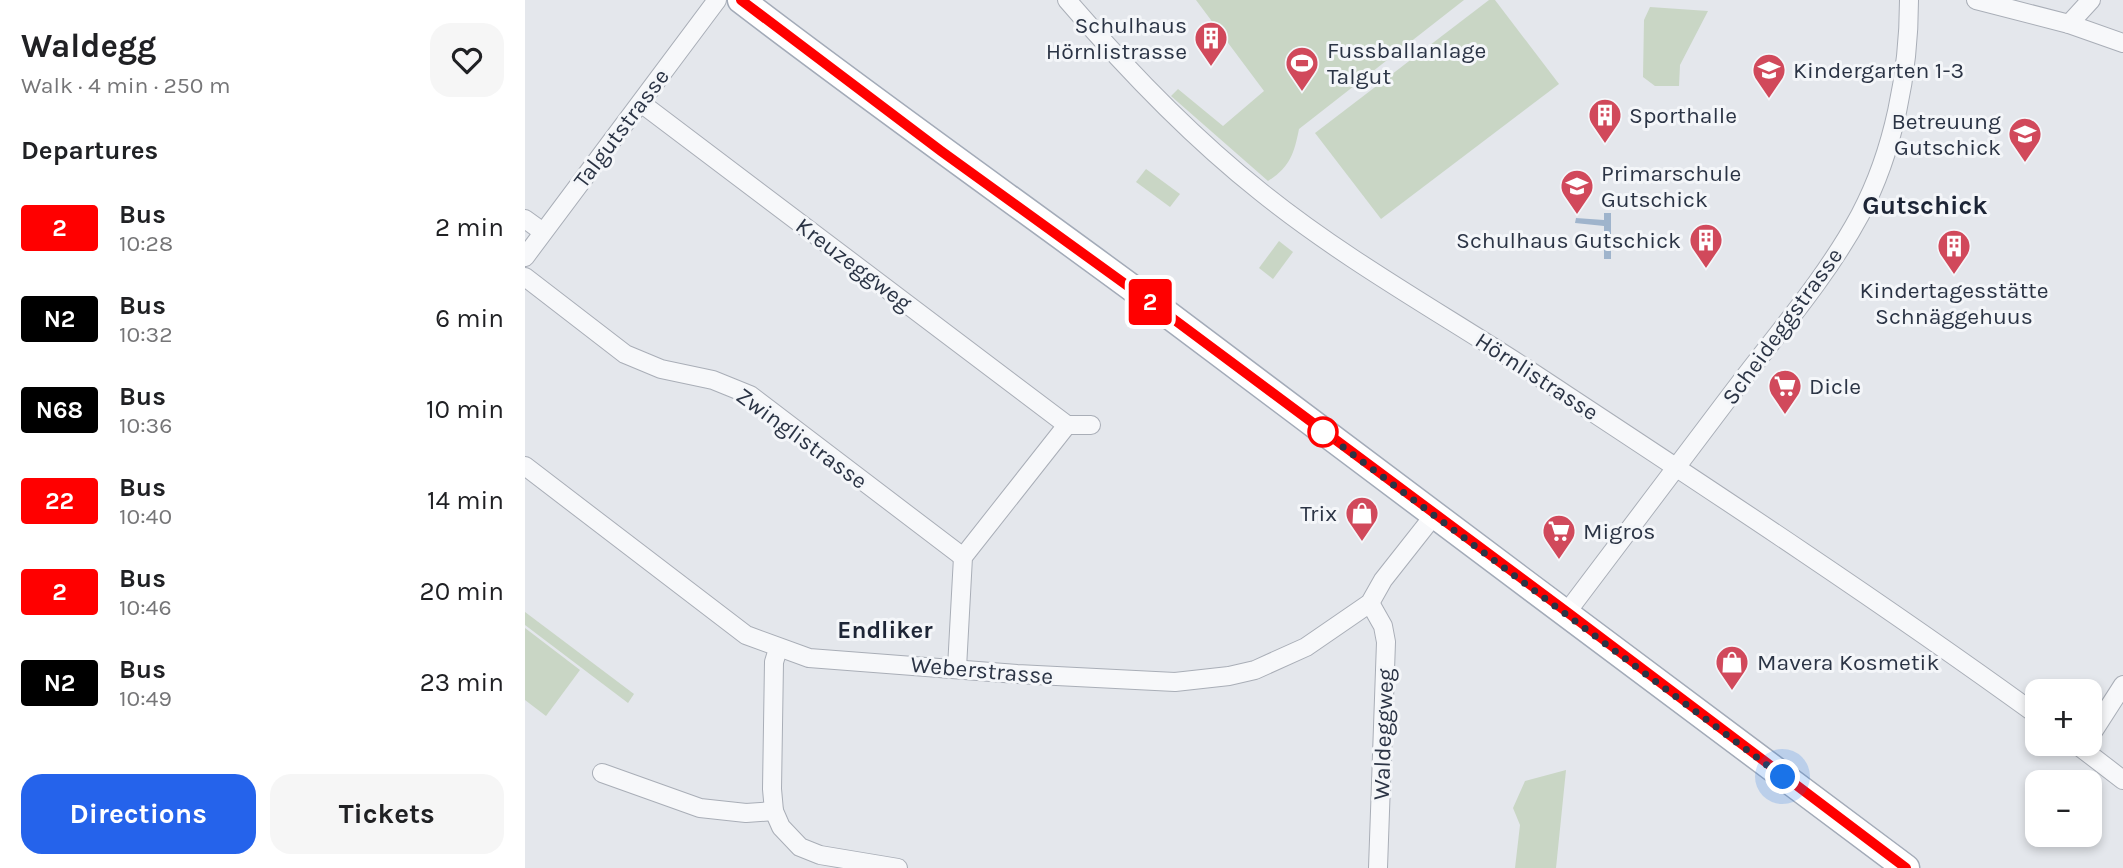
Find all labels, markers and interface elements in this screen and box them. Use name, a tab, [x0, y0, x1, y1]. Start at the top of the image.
place label: Schulhaus Hörnlistrasse	[1046, 12, 1187, 65]
building icon: Schulhaus Hörnlistrasse	[1192, 19, 1230, 68]
button: heart	[430, 23, 504, 97]
text: Waldegg	[21, 27, 156, 65]
place label: Fussballanlage Talgut	[1327, 37, 1486, 90]
sports icon: Fussballanlage Talgut	[1283, 44, 1321, 93]
school or university icon: Kindergarten 1-3	[1750, 51, 1788, 100]
place label: Kindergarten 1-3	[1793, 57, 1964, 84]
street label: Talgutstrasse	[568, 64, 675, 193]
text: Walk · 4 min · 250 m	[21, 72, 230, 99]
building icon: Sporthalle	[1586, 96, 1624, 145]
place label: Sporthalle	[1629, 102, 1737, 129]
place label: Betreuung Gutschick	[1891, 108, 2001, 161]
school or university icon: Betreuung Gutschick	[2006, 115, 2044, 164]
text: Departures	[21, 135, 158, 166]
place label: Primarschule Gutschick	[1601, 160, 1741, 213]
school or university icon: Primarschule Gutschick	[1558, 167, 1596, 216]
district label: Gutschick	[1862, 190, 1988, 221]
text: Bus	[119, 199, 166, 230]
text: 2 min	[435, 212, 504, 243]
street label: Kreuzeggweg	[790, 212, 917, 317]
text: 2	[52, 214, 67, 242]
building icon: Schulhaus Gutschick	[1687, 221, 1725, 270]
place label: Schulhaus Gutschick	[1456, 227, 1681, 254]
building icon: Kindertagesstätte Schnäggehuus	[1935, 227, 1973, 276]
text: 10:28	[119, 230, 173, 257]
street label: Scheideggstrasse	[1716, 243, 1848, 410]
place label: Kindertagesstätte Schnäggehuus	[1859, 277, 2049, 330]
line badge: 2	[1127, 279, 1173, 325]
text: 2	[1143, 288, 1157, 316]
text: Bus	[119, 290, 166, 321]
text: 6 min	[435, 303, 504, 334]
text: N2	[44, 305, 75, 333]
text: 10:32	[119, 321, 172, 348]
street label: Hörnlistrasse	[1470, 327, 1603, 426]
supermarket icon: Dicle	[1766, 367, 1804, 416]
place label: Dicle	[1809, 373, 1861, 400]
text: Bus	[119, 381, 166, 412]
street label: Zwinglistrasse	[731, 382, 872, 495]
text: 10 min	[426, 394, 504, 425]
text: N68	[36, 396, 83, 424]
text: 10:36	[119, 412, 172, 439]
unlabelled marker	[1308, 417, 1338, 447]
text: Bus	[119, 472, 166, 503]
text: 14 min	[427, 485, 504, 516]
text: 22	[45, 487, 74, 515]
shop icon: Trix	[1343, 494, 1381, 543]
place label: Trix	[1300, 500, 1337, 527]
text: 10:40	[119, 503, 172, 530]
supermarket icon: Migros	[1540, 512, 1578, 561]
place label: Migros	[1583, 518, 1655, 545]
text: Bus	[119, 563, 166, 594]
text: 20 min	[420, 576, 504, 607]
text: 2	[52, 578, 67, 606]
text: 10:46	[119, 594, 172, 621]
district label: Endliker	[837, 616, 933, 644]
shop icon: Mavera Kosmetik	[1713, 643, 1751, 692]
place label: Mavera Kosmetik	[1757, 649, 1939, 676]
street label: Weberstrasse	[910, 651, 1054, 690]
text: Bus	[119, 654, 166, 685]
text: 23 min	[420, 667, 504, 698]
street label: Waldeggweg	[1368, 668, 1399, 800]
text: N2	[44, 669, 75, 697]
map controls	[2025, 679, 2102, 847]
button: +	[2025, 679, 2102, 756]
text: 10:49	[119, 685, 172, 712]
your location	[1765, 759, 1800, 794]
button: −	[2025, 770, 2102, 847]
button: Directions	[21, 774, 256, 854]
button: Tickets	[270, 774, 504, 854]

